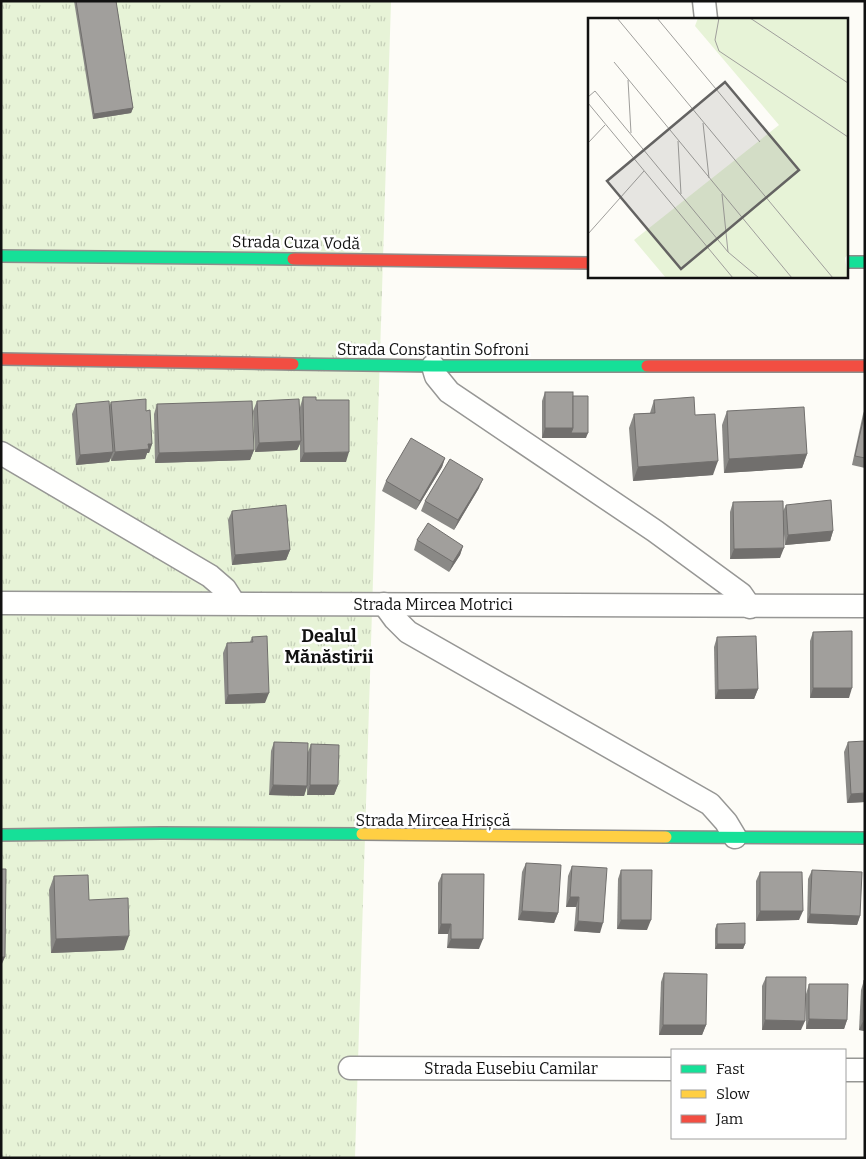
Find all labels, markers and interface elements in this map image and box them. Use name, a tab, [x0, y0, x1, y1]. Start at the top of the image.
inset map	[588, 18, 848, 278]
street label: Strada Cuza Vodă	[232, 232, 360, 253]
street label: Strada Constantin Sofroni	[337, 340, 529, 359]
street label: Strada Mircea Motrici	[353, 595, 513, 614]
district label: Dealul Mănăstirii	[285, 625, 374, 668]
street label: Strada Mircea Hrișcă	[356, 811, 511, 831]
legend	[671, 1049, 846, 1139]
street label: Strada Eusebiu Camilar	[424, 1059, 598, 1078]
text: Fast	[716, 1060, 745, 1078]
text: Slow	[716, 1085, 751, 1103]
text: Jam	[715, 1110, 744, 1128]

